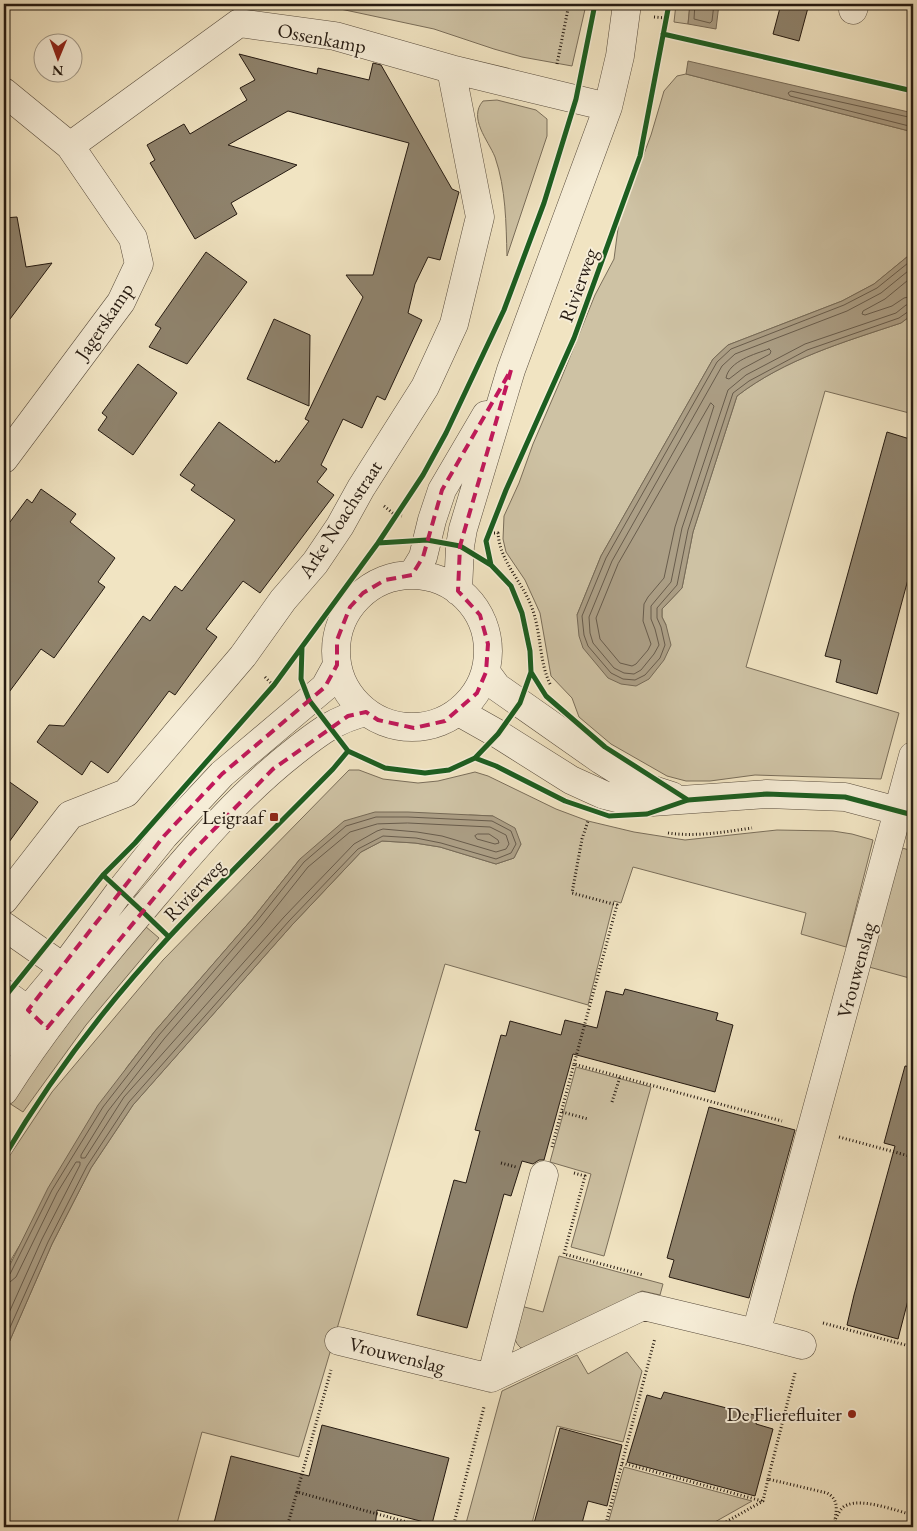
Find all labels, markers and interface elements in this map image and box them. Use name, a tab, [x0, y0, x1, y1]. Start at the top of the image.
street label: Ossenkamp	[275, 17, 369, 59]
north arrow	[32, 32, 82, 82]
text: N	[51, 62, 64, 80]
street label: Rivierweg	[553, 244, 603, 326]
street label: Jagerskamp	[68, 277, 139, 366]
street label: Arke Noachstraat	[292, 455, 388, 584]
place label: Leigraaf	[202, 804, 267, 830]
marker: Leigraaf	[268, 811, 280, 823]
street label: Rivierweg	[158, 853, 230, 927]
street label: Vrouwenslag	[831, 919, 881, 1021]
street label: Vrouwenslag	[346, 1330, 448, 1380]
place label: De Flierefluiter	[727, 1401, 842, 1427]
marker: De Flierefluiter	[846, 1408, 858, 1420]

